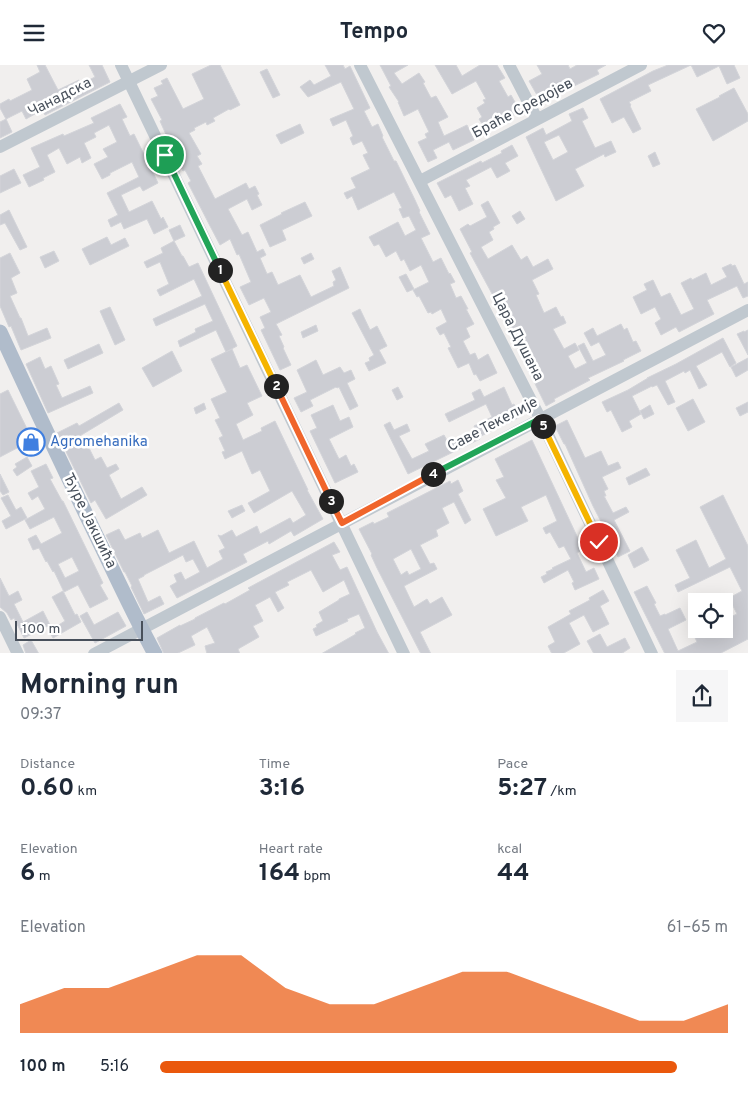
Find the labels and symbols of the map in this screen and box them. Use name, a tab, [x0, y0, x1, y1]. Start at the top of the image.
street label: Чанадска	[25, 74, 95, 122]
street label: Браће Средојев	[469, 74, 577, 144]
pin	[144, 134, 186, 176]
pin: 1	[208, 257, 232, 283]
street label: Цара Душана	[487, 290, 547, 384]
pin: 2	[264, 373, 288, 399]
street label: Саве Текелије	[445, 393, 541, 457]
pin: 5	[530, 413, 556, 439]
shop icon: Agromehanika	[16, 427, 46, 457]
place label: Agromehanika	[50, 433, 148, 452]
pin: 4	[420, 461, 446, 487]
street label: Ђуре Јакшића	[58, 470, 120, 572]
pin: 3	[318, 489, 344, 513]
pin	[578, 521, 620, 563]
scale bar	[15, 619, 142, 642]

